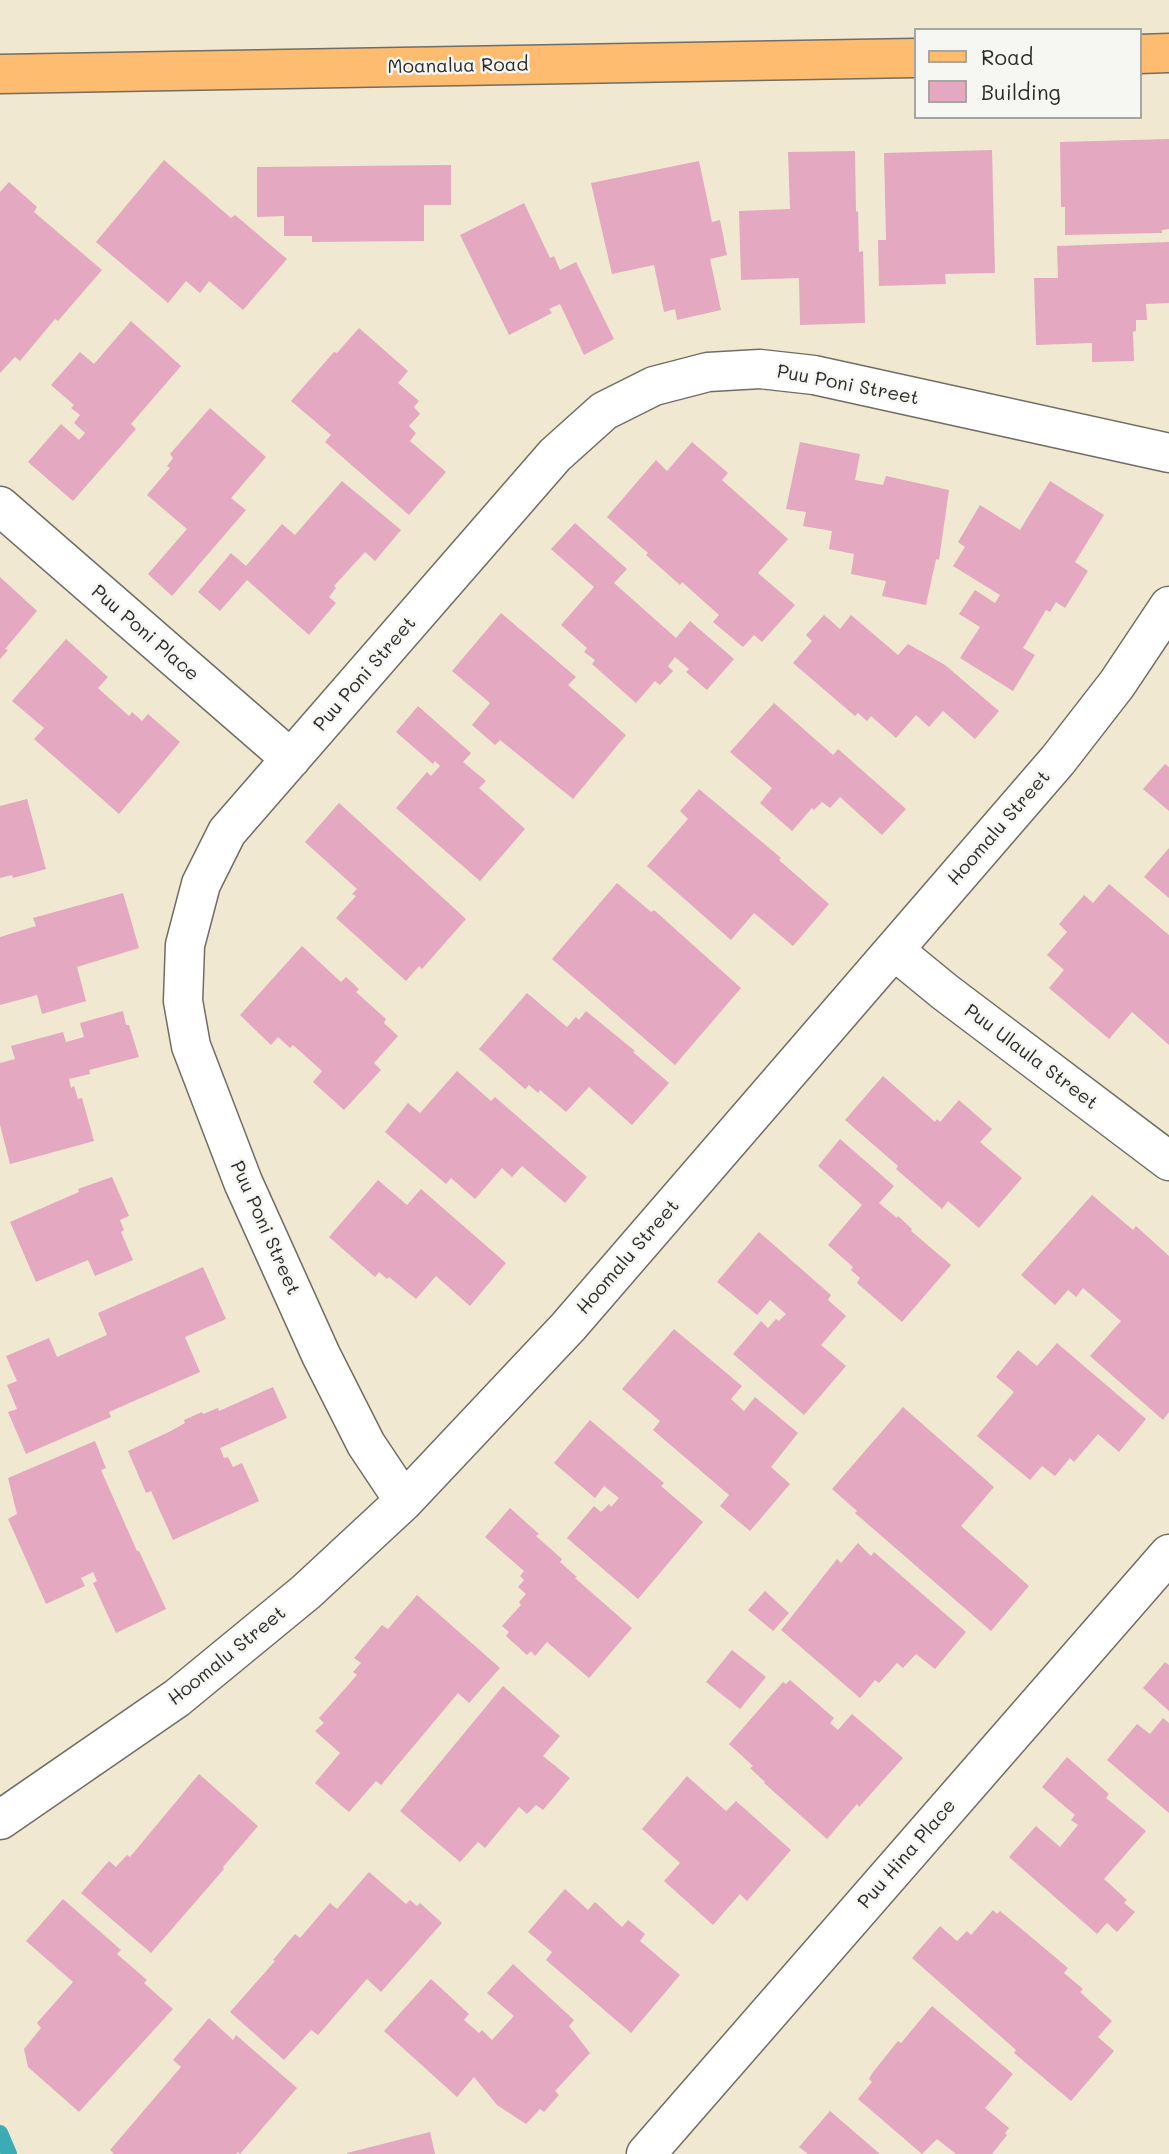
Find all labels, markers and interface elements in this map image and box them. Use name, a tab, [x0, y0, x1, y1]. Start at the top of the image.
legend	[914, 28, 1141, 119]
text: Road	[981, 43, 1033, 70]
street label: Moanalua Road	[387, 53, 529, 79]
text: Building	[981, 78, 1061, 105]
street label: Puu Poni Street	[775, 360, 921, 410]
street label: Puu Poni Place	[87, 580, 203, 686]
street label: Puu Poni Street	[309, 612, 421, 736]
street label: Hoomalu Street	[943, 766, 1055, 890]
street label: Puu Ulaula Street	[960, 999, 1102, 1115]
street label: Puu Poni Street	[225, 1157, 305, 1299]
street label: Hoomalu Street	[572, 1195, 684, 1319]
street label: Hoomalu Street	[164, 1602, 290, 1710]
street label: Puu Hina Place	[853, 1795, 961, 1913]

